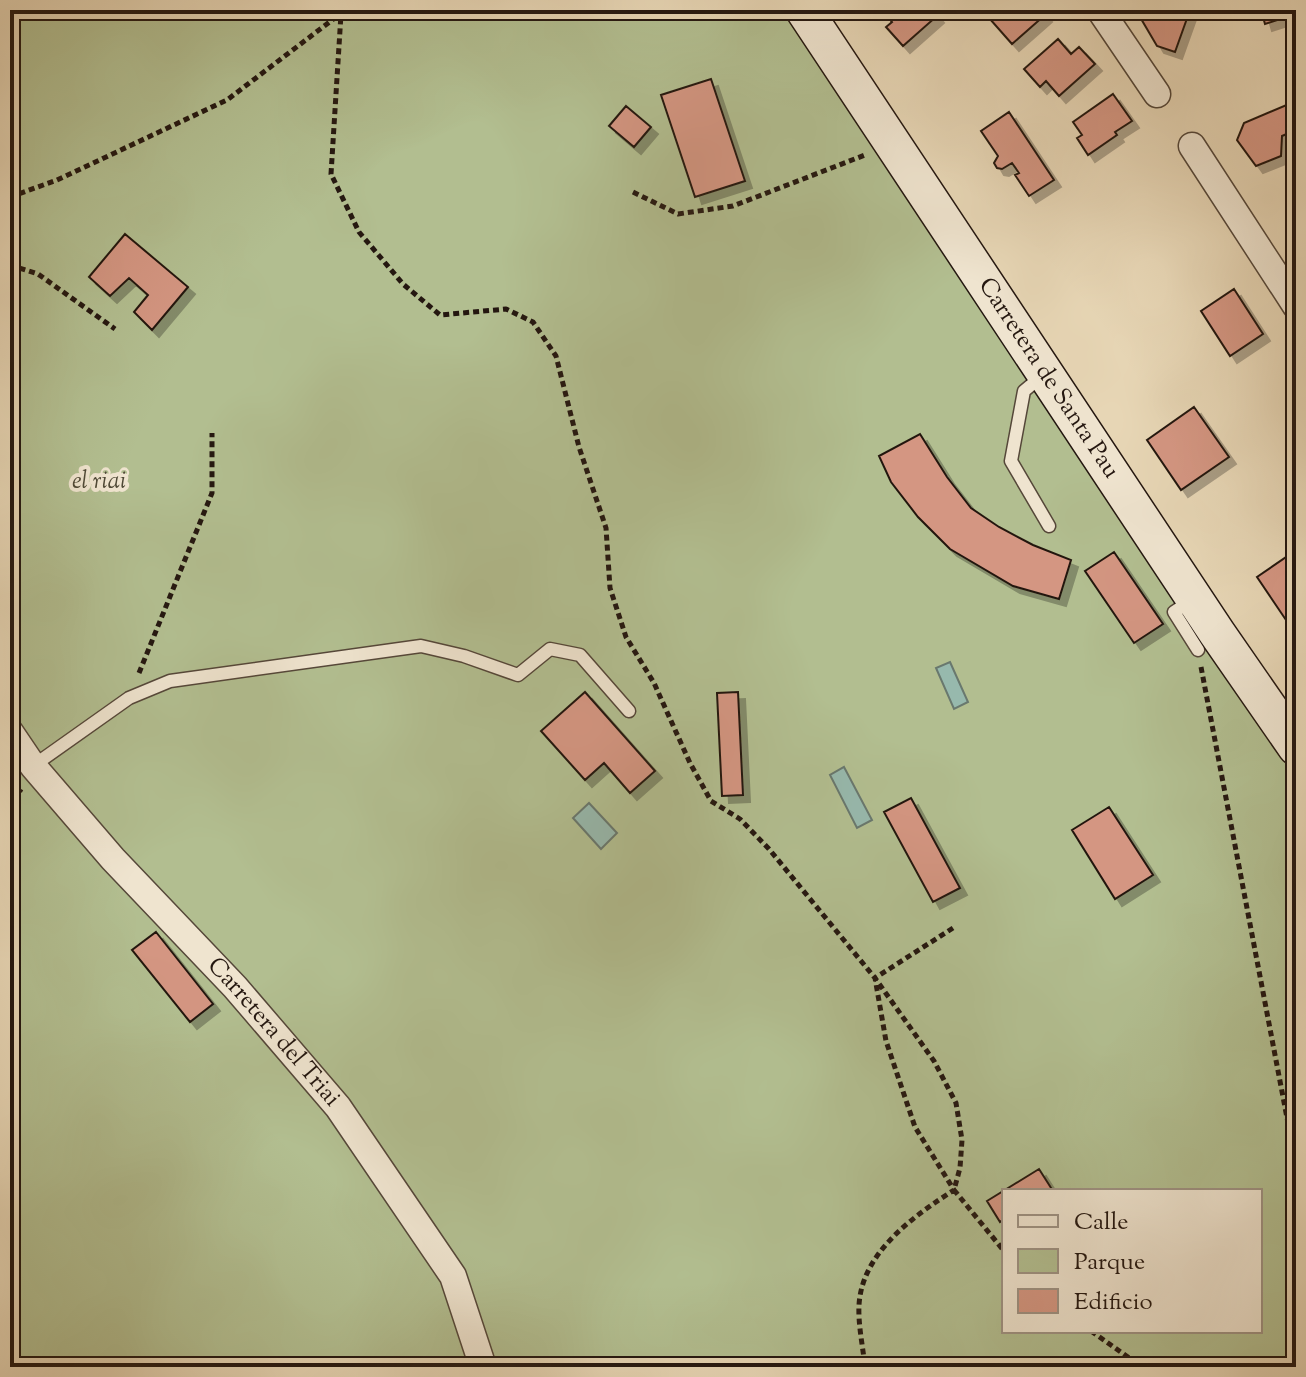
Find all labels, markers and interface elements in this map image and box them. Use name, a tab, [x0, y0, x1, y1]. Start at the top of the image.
street label: Carretera de Santa Pau	[969, 271, 1127, 486]
park label: el riai	[72, 465, 126, 499]
street label: Carretera del Triai	[199, 950, 348, 1115]
legend	[1002, 1189, 1262, 1333]
text: Calle	[1074, 1206, 1128, 1240]
text: Parque	[1074, 1246, 1145, 1280]
text: Edificio	[1074, 1286, 1153, 1320]

